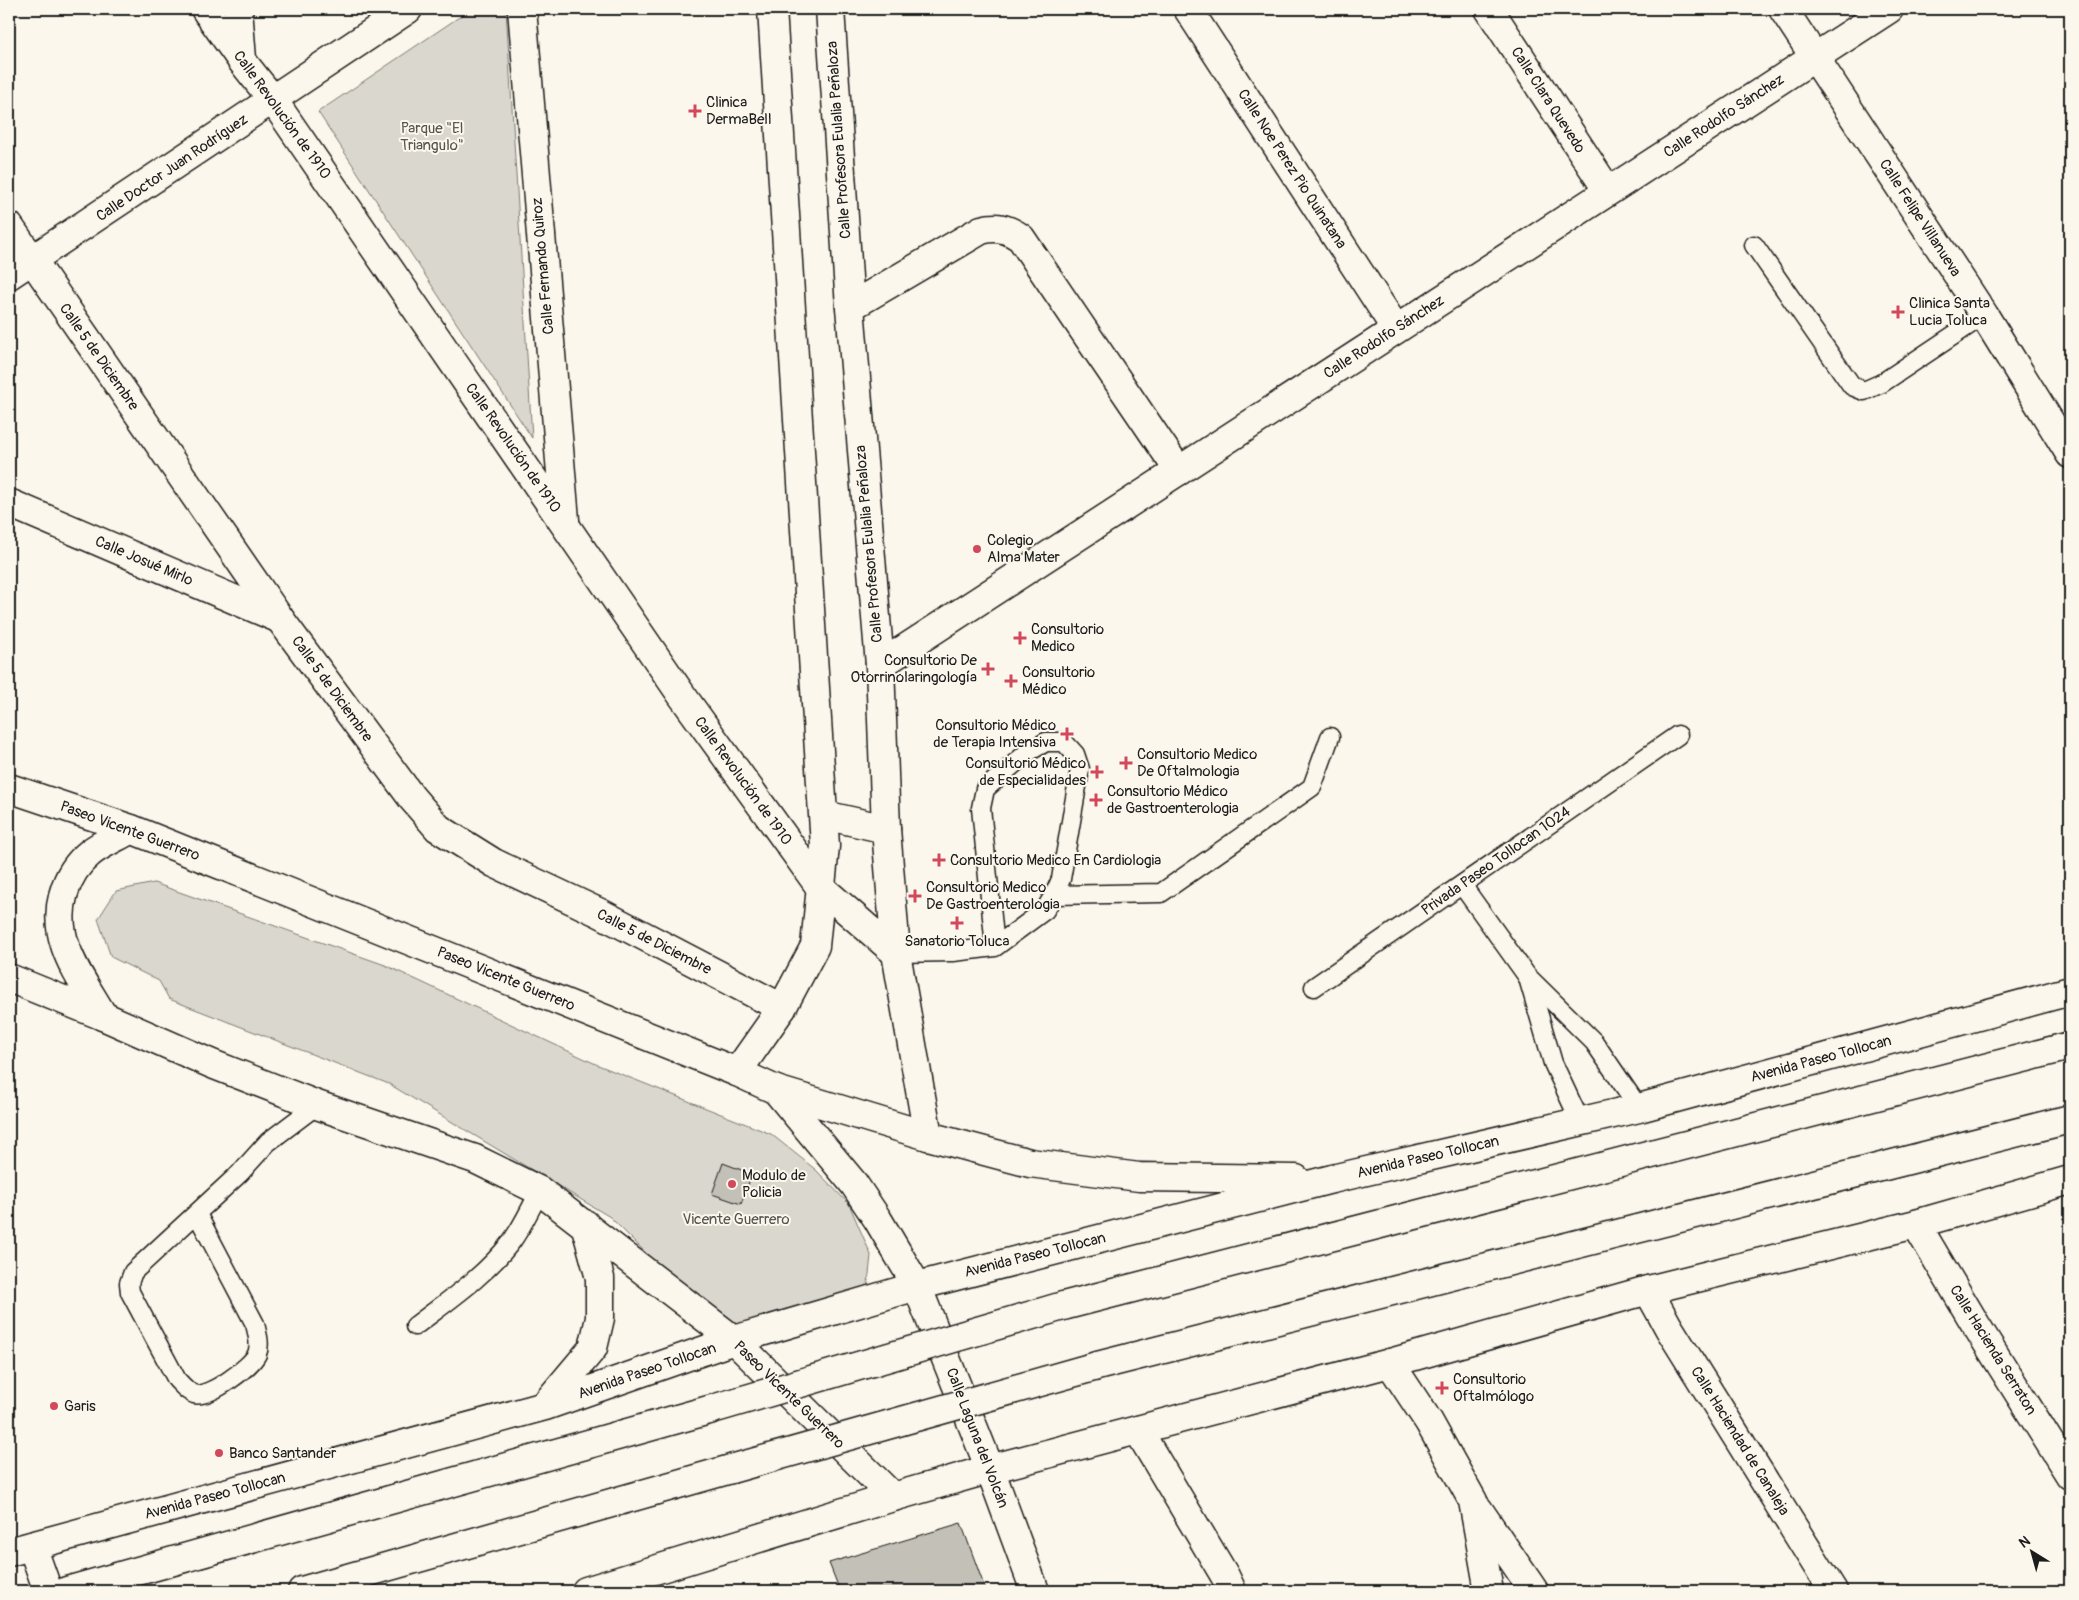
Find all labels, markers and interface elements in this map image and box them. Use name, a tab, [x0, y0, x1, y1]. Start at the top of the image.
street label: Calle Profesora Eulalia Peñaloza	[823, 41, 855, 239]
street label: Calle Clara Quevedo	[1507, 43, 1589, 157]
street label: Calle Revolución de 1910	[229, 47, 335, 183]
street label: Calle Rodolfo Sánchez	[1660, 70, 1788, 162]
street label: Calle Noe Perez Pio Quinatana	[1233, 86, 1351, 252]
place label: Clinica DermaBell	[706, 93, 771, 129]
marker: Clinica DermaBell	[688, 104, 702, 118]
street label: Calle Doctor Juan Rodríguez	[93, 110, 252, 226]
park label: Parque "El Triangulo"	[400, 119, 464, 155]
street label: Calle Felipe Villanueva	[1875, 156, 1965, 280]
street label: Calle Fernando Quiroz	[528, 196, 558, 335]
street label: Calle Rodolfo Sánchez	[1320, 291, 1448, 383]
place label: Clinica Santa Lucia Toluca	[1909, 294, 1990, 330]
street label: Calle 5 de Diciembre	[55, 300, 143, 415]
marker: Clinica Santa Lucia Toluca	[1891, 305, 1905, 319]
street label: Calle Revolución de 1910	[461, 379, 565, 517]
street label: Calle Profesora Eulalia Peñaloza	[851, 444, 887, 644]
place label: Colegio Alma Mater	[987, 531, 1061, 567]
street label: Calle Josué Mirlo	[92, 532, 196, 590]
marker: Colegio Alma Mater	[971, 543, 983, 555]
place label: Consultorio Medico	[1031, 620, 1104, 656]
marker: Consultorio Medico	[1013, 631, 1027, 645]
street label: Calle 5 de Diciembre	[287, 632, 377, 746]
place label: Consultorio De Otorrinolaringología	[850, 651, 978, 687]
marker: Consultorio De Otorrinolaringología	[981, 662, 995, 676]
place label: Consultorio Médico	[1022, 663, 1095, 699]
marker: Consultorio Médico	[1004, 674, 1018, 688]
street label: Calle Revolución de 1910	[690, 713, 796, 849]
place label: Consultorio Médico de Terapia Intensiva	[933, 716, 1056, 752]
marker: Consultorio Médico de Terapia Intensiva	[1060, 727, 1074, 741]
place label: Consultorio Medico De Oftalmologia	[1137, 745, 1257, 781]
place label: Consultorio Médico de Especialidades	[965, 754, 1086, 790]
marker: Consultorio Medico De Oftalmologia	[1119, 756, 1133, 770]
marker: Consultorio Médico de Especialidades	[1090, 765, 1104, 779]
place label: Consultorio Médico de Gastroenterologia	[1107, 782, 1239, 818]
marker: Consultorio Médico de Gastroenterologia	[1089, 793, 1103, 807]
street label: Paseo Vicente Guerrero	[58, 797, 202, 865]
street label: Privada Paseo Tollocan 1024	[1418, 802, 1575, 920]
place label: Consultorio Medico En Cardiologia	[950, 851, 1161, 870]
marker: Consultorio Medico En Cardiologia	[932, 853, 946, 867]
place label: Consultorio Medico De Gastroenterologia	[926, 878, 1060, 914]
marker: Consultorio Medico De Gastroenterologia	[908, 889, 922, 903]
street label: Calle 5 de Diciembre	[593, 905, 715, 979]
marker: Sanatorio Toluca	[950, 916, 964, 930]
place label: Sanatorio Toluca	[904, 932, 1010, 951]
street label: Paseo Vicente Guerrero	[434, 943, 578, 1015]
street label: Avenida Paseo Tollocan	[1748, 1031, 1894, 1087]
street label: Avenida Paseo Tollocan	[1355, 1131, 1501, 1183]
place label: Modulo de Policia	[742, 1166, 806, 1202]
marker: Modulo de Policia	[726, 1178, 738, 1190]
park label: Vicente Guerrero	[682, 1210, 790, 1229]
street label: Avenida Paseo Tollocan	[962, 1228, 1108, 1282]
street label: Calle Hacienda Serraton	[1945, 1281, 2041, 1419]
street label: Paseo Vicente Guerrero	[729, 1337, 849, 1453]
street label: Avenida Paseo Tollocan	[575, 1338, 719, 1404]
street label: Calle Haciendad de Canaleja	[1686, 1363, 1794, 1519]
street label: Calle Laguna del Volcán	[941, 1365, 1013, 1511]
place label: Consultorio Oftalmólogo	[1453, 1370, 1534, 1406]
marker: Consultorio Oftalmólogo	[1435, 1381, 1449, 1395]
place label: Garis	[64, 1397, 96, 1416]
marker: Garis	[48, 1400, 60, 1412]
place label: Banco Santander	[229, 1444, 337, 1463]
marker: Banco Santander	[213, 1447, 225, 1459]
street label: Avenida Paseo Tollocan	[142, 1468, 288, 1524]
north arrow	[2006, 1528, 2056, 1578]
text: N	[2016, 1532, 2033, 1552]

